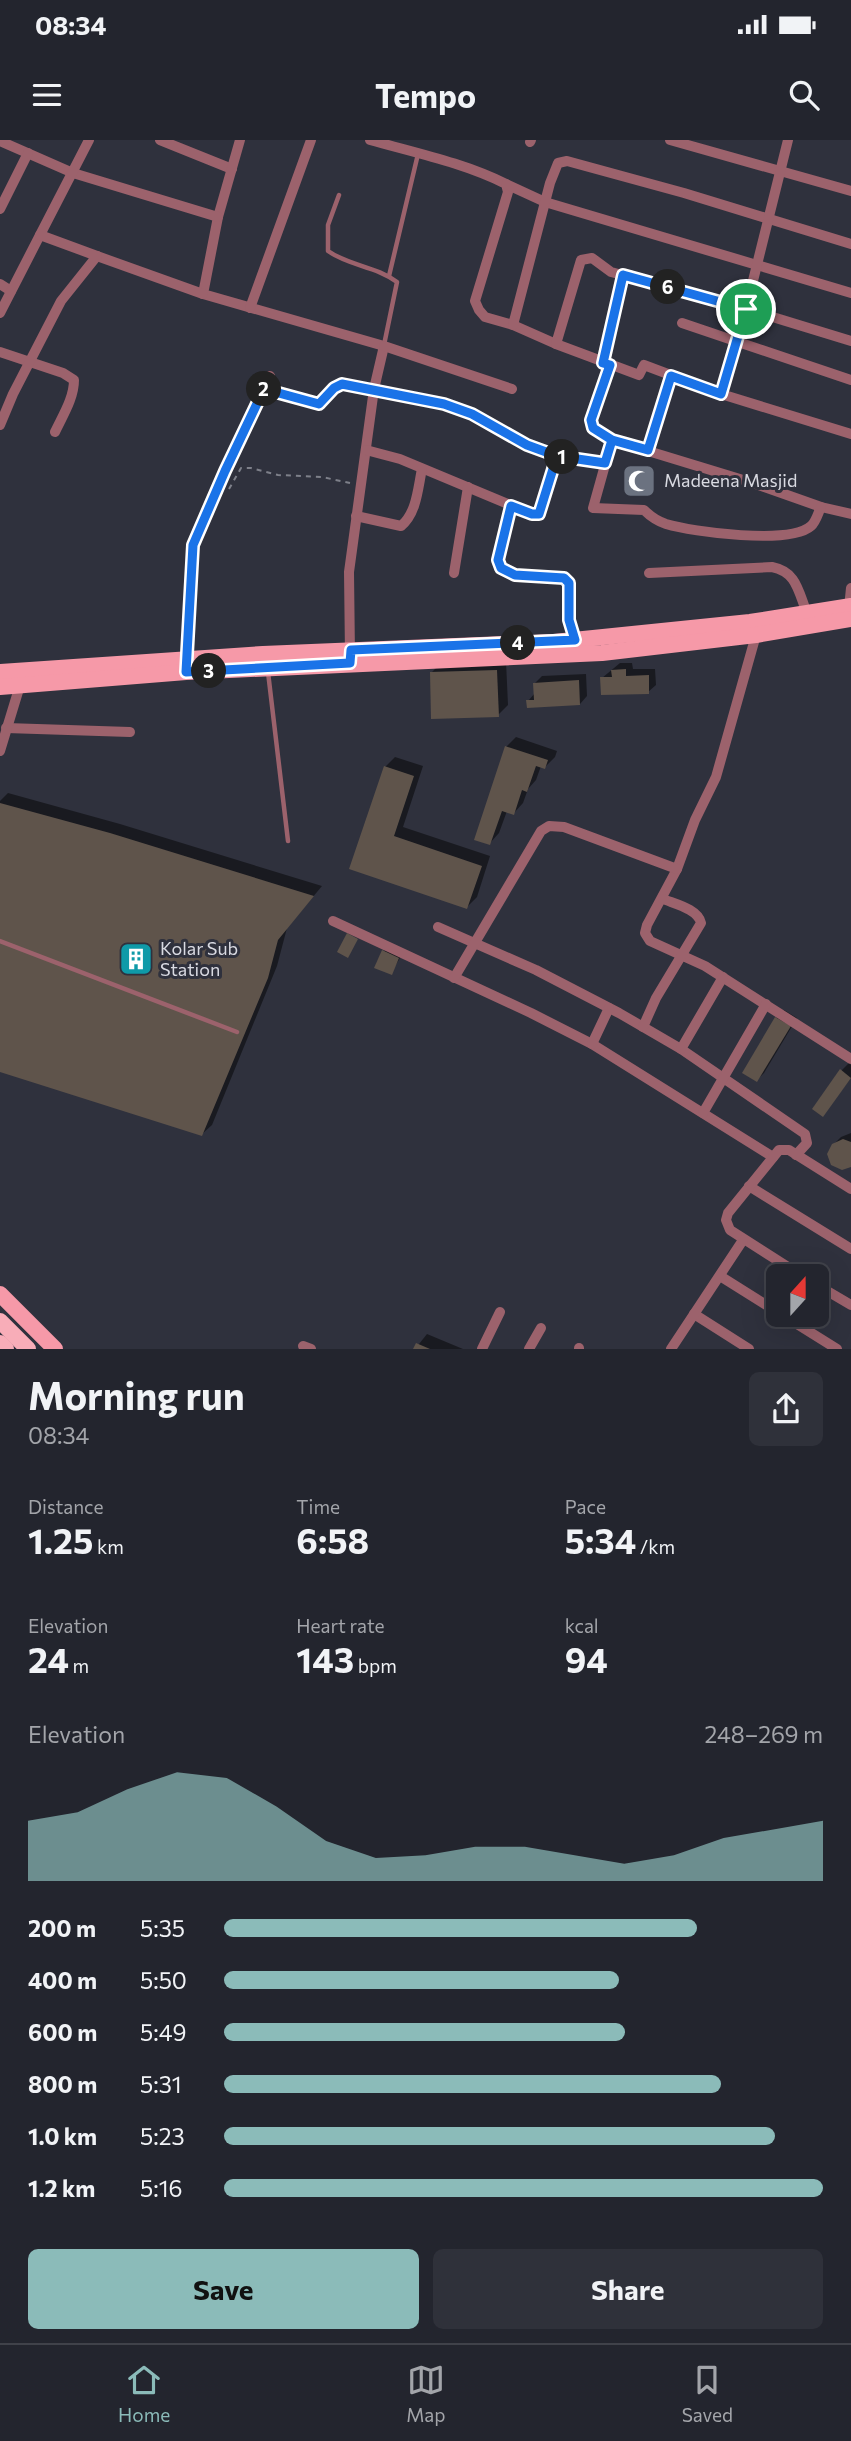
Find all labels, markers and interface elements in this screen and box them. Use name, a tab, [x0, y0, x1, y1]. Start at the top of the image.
text: 08:34	[35, 9, 106, 40]
text: Tempo	[375, 75, 476, 115]
icon: menu	[28, 76, 66, 114]
icon: search	[785, 76, 823, 114]
pin: 6	[650, 270, 686, 304]
text: 6	[662, 275, 673, 298]
pin	[716, 279, 776, 339]
icon: arrive	[727, 290, 765, 328]
pin: 2	[246, 372, 282, 406]
text: 2	[258, 377, 269, 400]
pin: 1	[544, 440, 580, 474]
text: 1	[557, 445, 566, 468]
mosque icon: Madeena Masjid	[620, 462, 658, 500]
place label: Madeena Masjid	[664, 469, 797, 491]
pin: 4	[500, 626, 536, 660]
text: 4	[512, 631, 523, 654]
pin: 3	[192, 654, 227, 688]
text: 3	[203, 659, 214, 682]
place label: Kolar Sub Station	[160, 937, 238, 980]
building icon: Kolar Sub Station	[117, 940, 155, 978]
north arrow	[766, 1264, 830, 1326]
map controls	[766, 1264, 829, 1327]
text: Morning run	[28, 1371, 245, 1418]
button: share	[749, 1372, 823, 1446]
text: 08:34	[28, 1421, 89, 1449]
text: Distance	[28, 1495, 104, 1518]
text: Time	[296, 1495, 340, 1518]
text: Pace	[565, 1495, 606, 1518]
text: 1.25	[28, 1518, 93, 1561]
text: 6:58	[296, 1518, 369, 1561]
text: 5:34	[565, 1518, 636, 1561]
text: km	[93, 1535, 124, 1558]
text: /km	[636, 1535, 675, 1558]
text: Elevation	[28, 1614, 108, 1637]
text: Heart rate	[296, 1614, 385, 1637]
text: kcal	[565, 1614, 599, 1637]
text: 24	[28, 1637, 69, 1680]
text: 143	[296, 1637, 354, 1680]
text: 94	[565, 1637, 608, 1680]
text: m	[69, 1654, 89, 1677]
text: bpm	[354, 1654, 397, 1677]
text: Elevation	[28, 1720, 125, 1748]
text: 248–269 m	[705, 1720, 823, 1748]
text: 200 m	[28, 1914, 96, 1942]
text: 5:35	[140, 1914, 185, 1942]
text: 400 m	[28, 1966, 97, 1994]
text: 5:50	[140, 1966, 187, 1994]
text: 600 m	[28, 2018, 97, 2046]
text: 5:49	[140, 2018, 186, 2046]
text: 800 m	[28, 2070, 97, 2098]
text: 5:31	[140, 2070, 182, 2098]
text: 1.0 km	[28, 2122, 97, 2150]
text: 5:23	[140, 2122, 185, 2150]
text: 1.2 km	[28, 2174, 95, 2202]
text: 5:16	[140, 2174, 182, 2202]
button: Save	[28, 2249, 419, 2329]
button: Share	[433, 2249, 823, 2329]
tab: Home	[118, 2361, 170, 2426]
tab: Map	[406, 2361, 446, 2426]
tab: Saved	[682, 2361, 733, 2426]

